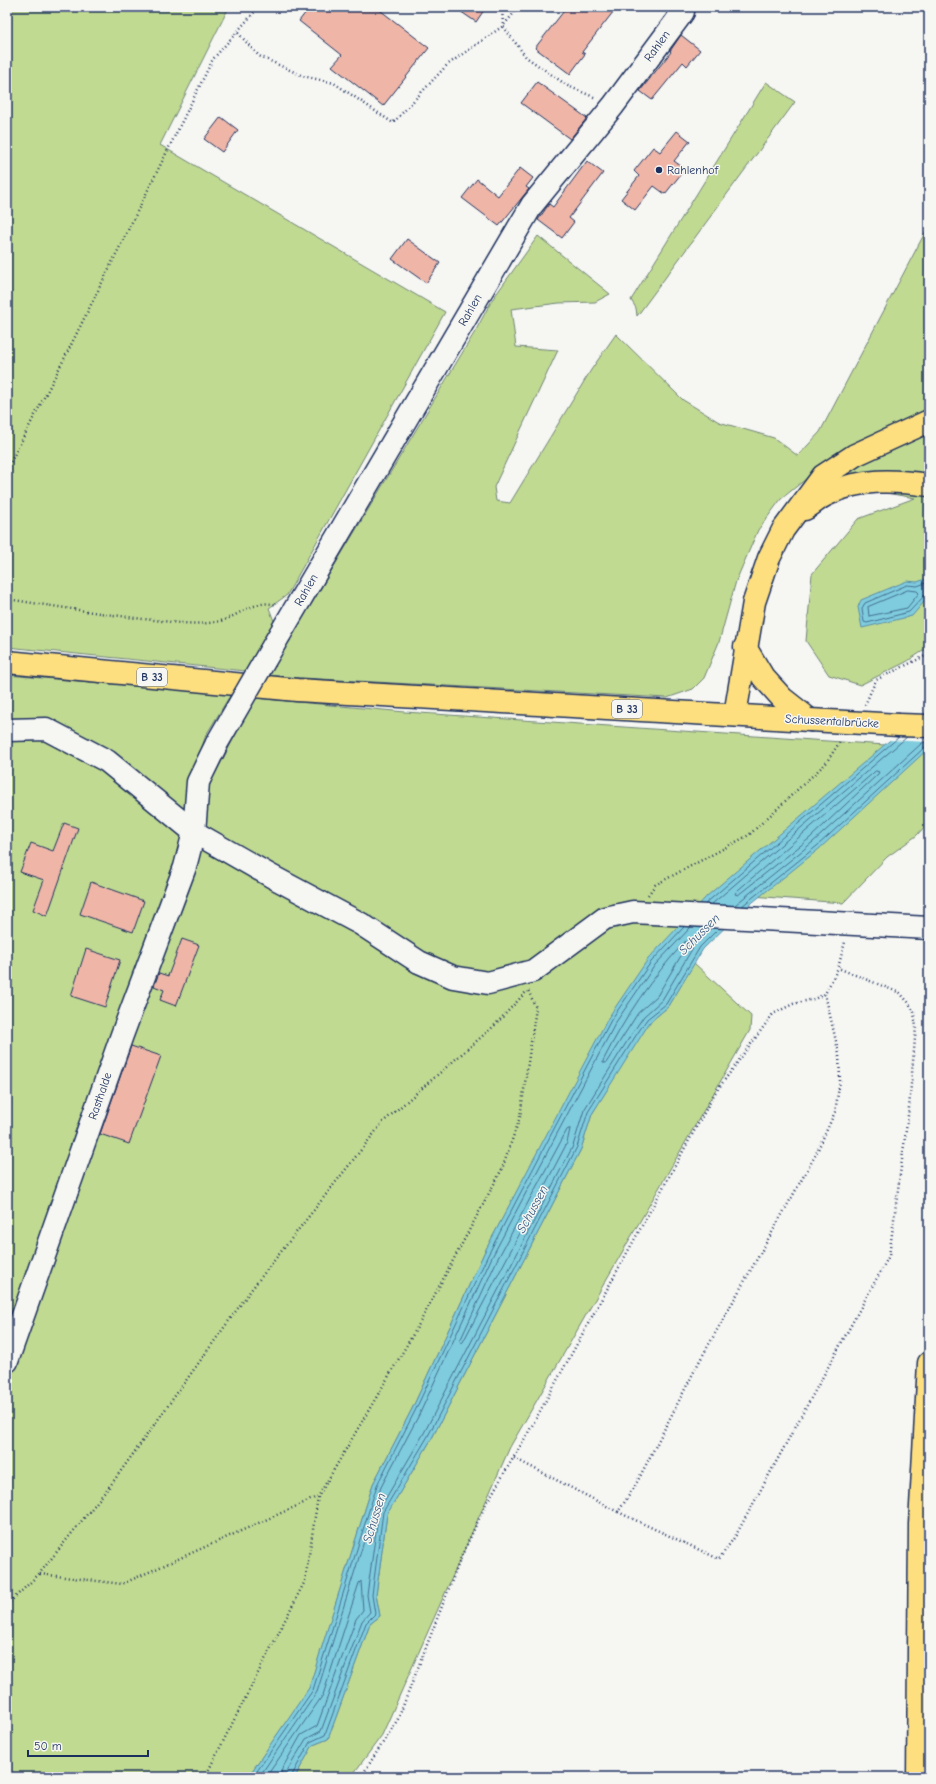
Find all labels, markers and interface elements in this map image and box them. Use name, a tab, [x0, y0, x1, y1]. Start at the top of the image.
street label: Rahlen	[641, 28, 673, 64]
place label: Rahlenhof	[667, 163, 719, 177]
marker: Rahlenhof	[654, 165, 664, 175]
street label: Rahlen	[455, 291, 485, 329]
street label: Rahlen	[291, 571, 321, 609]
road number: B 33	[137, 668, 167, 686]
road number: B 33	[612, 700, 642, 718]
street label: Schussentalbrücke	[785, 712, 879, 730]
water label: Schussen	[675, 910, 723, 958]
street label: Rasthalde	[85, 1070, 115, 1122]
water label: Schussen	[513, 1183, 551, 1235]
water label: Schussen	[359, 1491, 389, 1545]
scale bar	[28, 1732, 148, 1758]
text: 50 m	[34, 1739, 62, 1753]

